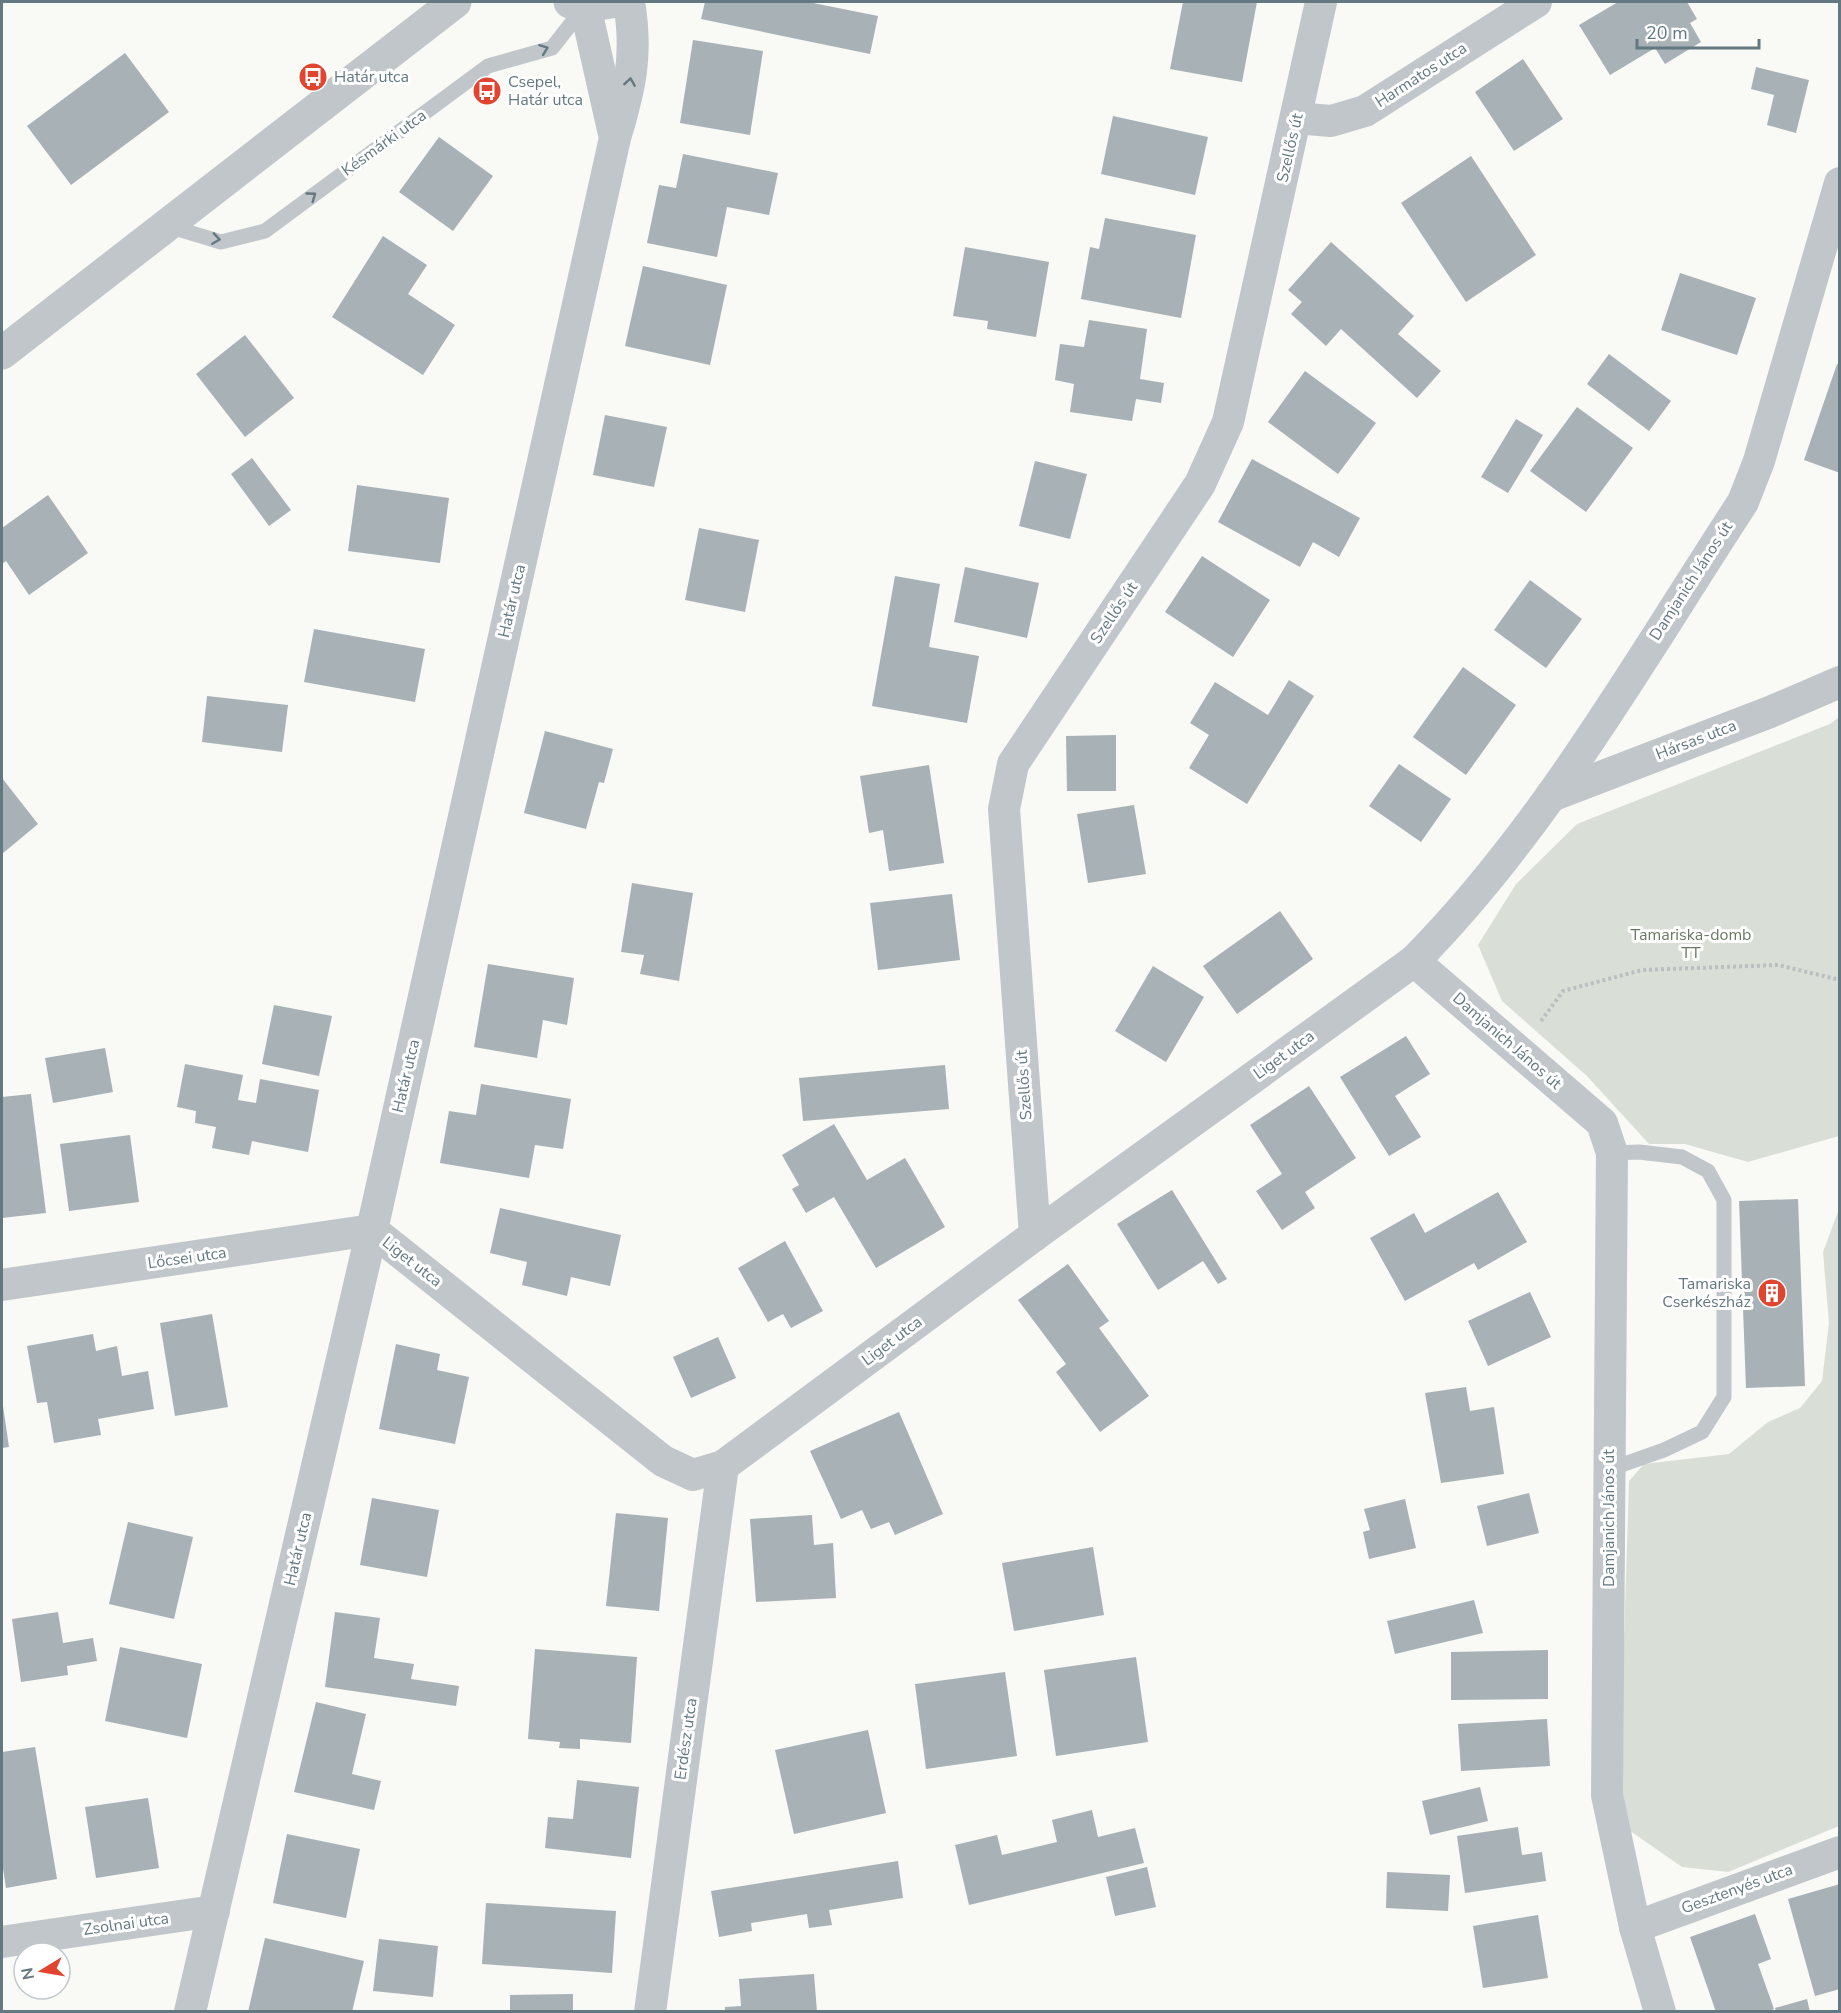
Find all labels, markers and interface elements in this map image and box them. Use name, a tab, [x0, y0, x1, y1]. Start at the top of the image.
scale bar	[1637, 12, 1758, 50]
text: 20 m	[1646, 21, 1688, 45]
street label: Harmatos utca	[1371, 37, 1471, 113]
one-way arrow	[538, 44, 549, 56]
bus stop icon: Határ utca	[297, 61, 329, 93]
place label: Határ utca	[334, 66, 409, 88]
place label: Csepel, Határ utca	[508, 71, 583, 111]
bus stop icon: Csepel, Határ utca	[471, 75, 503, 107]
one-way arrow	[623, 77, 636, 87]
street label: Késmárki utca	[337, 105, 431, 181]
street label: Szellős út	[1271, 111, 1309, 185]
one-way arrow	[306, 192, 317, 203]
one-way arrow	[211, 233, 221, 245]
street label: Damjanich János út	[1644, 517, 1738, 645]
street label: Határ utca	[493, 562, 531, 640]
street label: Szellős út	[1085, 577, 1143, 648]
street label: Hársas utca	[1653, 715, 1739, 765]
park label: Tamariska-domb TT	[1631, 924, 1751, 964]
street label: Damjanich János út	[1448, 988, 1566, 1095]
street label: Liget utca	[1249, 1025, 1319, 1085]
street label: Határ utca	[387, 1037, 425, 1115]
street label: Szellős út	[1011, 1049, 1037, 1121]
street label: Liget utca	[378, 1232, 446, 1292]
street label: Lőcsei utca	[146, 1242, 228, 1274]
place label: Tamariska Cserkészház	[1662, 1273, 1751, 1313]
building icon: Tamariska Cserkészház	[1756, 1277, 1788, 1309]
street label: Liget utca	[857, 1311, 927, 1371]
street label: Damjanich János út	[1598, 1449, 1620, 1587]
street label: Határ utca	[279, 1510, 317, 1588]
street label: Erdész utca	[669, 1697, 703, 1781]
street label: Gesztenyés utca	[1678, 1859, 1796, 1919]
street label: Zsolnai utca	[82, 1907, 170, 1941]
north arrow	[12, 1941, 72, 2001]
text: N	[16, 1966, 40, 1982]

